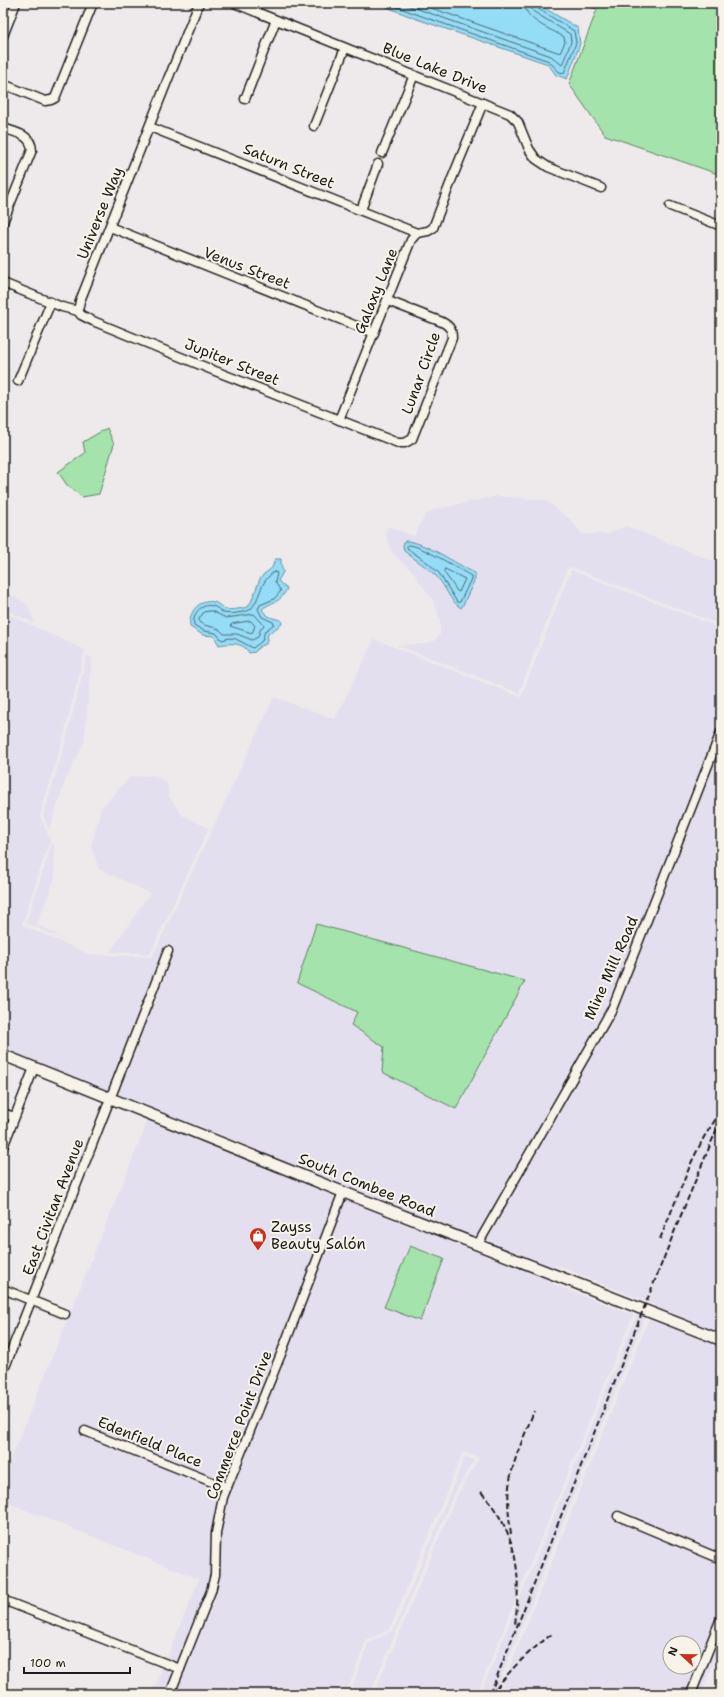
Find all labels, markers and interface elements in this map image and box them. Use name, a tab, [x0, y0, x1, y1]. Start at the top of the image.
street label: Blue Lake Drive	[380, 38, 490, 98]
street label: Saturn Street	[240, 139, 338, 193]
street label: Universe Way	[72, 164, 128, 262]
street label: Venus Street	[201, 242, 293, 294]
street label: Galaxy Lane	[350, 245, 402, 337]
street label: Lunar Circle	[397, 329, 445, 417]
street label: Jupiter Street	[182, 334, 282, 390]
street label: Mine Mill Road	[579, 913, 643, 1023]
street label: East Civitan Avenue	[18, 1136, 88, 1278]
street label: South Combee Road	[296, 1148, 439, 1222]
place label: Zayss Beauty Salón	[271, 1217, 366, 1254]
shop icon: Zayss Beauty Salón	[248, 1226, 268, 1251]
street label: Commerce Point Drive	[201, 1348, 277, 1502]
street label: Edenfield Place	[95, 1412, 205, 1472]
north arrow	[662, 1635, 702, 1675]
text: N	[665, 1644, 682, 1658]
scale bar	[24, 1649, 130, 1675]
text: 100 m	[30, 1655, 66, 1671]

